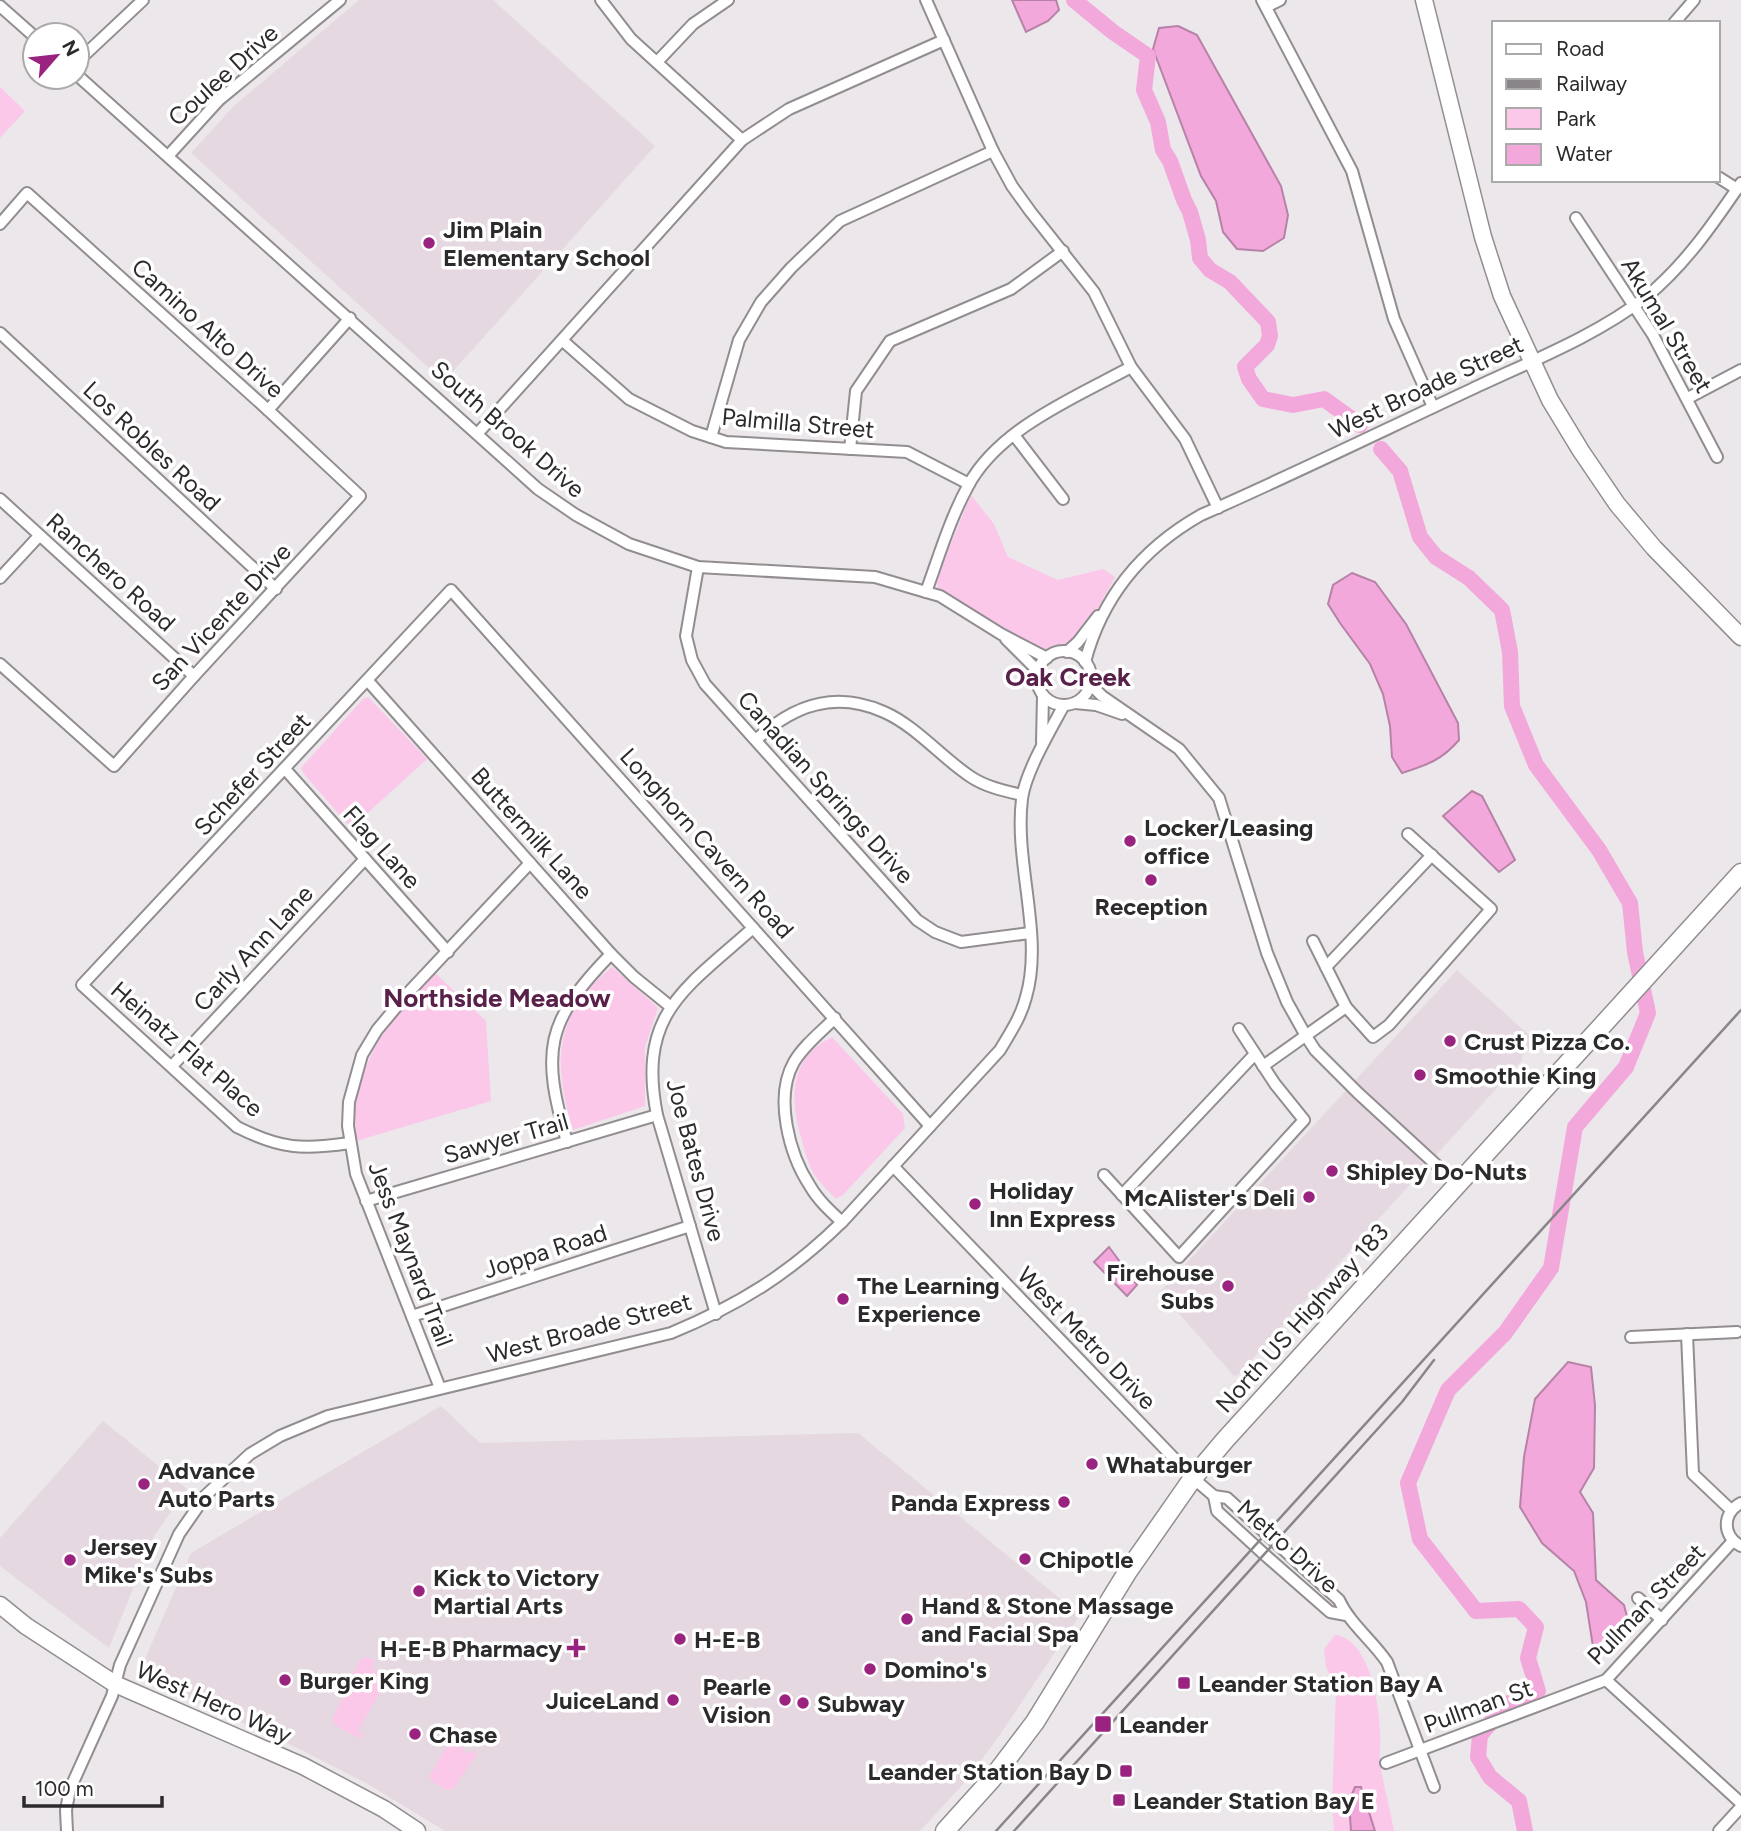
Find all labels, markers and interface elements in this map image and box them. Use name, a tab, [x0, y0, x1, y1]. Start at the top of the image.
street label: Coulee Drive	[162, 18, 284, 132]
north arrow	[21, 21, 91, 91]
legend	[1492, 21, 1720, 182]
text: N	[57, 36, 84, 60]
text: Road	[1556, 36, 1604, 61]
text: Railway	[1556, 71, 1627, 96]
text: Park	[1556, 106, 1597, 131]
text: Water	[1556, 141, 1612, 166]
place label: Jim Plain Elementary School	[443, 215, 650, 272]
marker: Jim Plain Elementary School	[421, 235, 437, 251]
street label: Camino Alto Drive	[126, 252, 290, 404]
street label: Akumal Street	[1615, 252, 1719, 398]
street label: West Broade Street	[1324, 329, 1528, 445]
street label: South Brook Drive	[425, 354, 591, 504]
street label: Los Robles Road	[77, 375, 227, 517]
street label: Palmilla Street	[720, 402, 876, 444]
street label: Ranchero Road	[41, 507, 181, 637]
street label: San Vicente Drive	[145, 537, 297, 697]
district label: Oak Creek	[1005, 661, 1131, 693]
street label: Canadian Springs Drive	[732, 685, 920, 889]
street label: Schefer Street	[188, 707, 316, 841]
street label: Longhorn Cavern Road	[614, 742, 800, 944]
street label: Buttermilk Lane	[465, 761, 599, 905]
street label: Flag Lane	[337, 799, 427, 895]
place label: Locker/Leasing office	[1144, 813, 1314, 870]
marker: Locker/Leasing office	[1122, 833, 1138, 849]
marker: Reception	[1143, 872, 1159, 888]
street label: Carly Ann Lane	[187, 879, 319, 1017]
place label: Reception	[1094, 892, 1208, 921]
street label: Heinatz Flat Place	[105, 975, 269, 1123]
district label: Northside Meadow	[383, 982, 611, 1014]
place label: Crust Pizza Co.	[1464, 1027, 1630, 1056]
marker: Crust Pizza Co.	[1442, 1033, 1458, 1049]
place label: Smoothie King	[1434, 1061, 1596, 1090]
marker: Smoothie King	[1412, 1067, 1428, 1083]
street label: Joe Bates Drive	[660, 1076, 732, 1244]
street label: Sawyer Trail	[440, 1106, 572, 1170]
street label: Jess Maynard Trail	[362, 1157, 460, 1351]
place label: Shipley Do-Nuts	[1346, 1157, 1527, 1186]
marker: Shipley Do-Nuts	[1324, 1163, 1340, 1179]
place label: Holiday Inn Express	[989, 1176, 1115, 1233]
place label: McAlister's Deli	[1124, 1183, 1295, 1212]
marker: McAlister's Deli	[1301, 1189, 1317, 1205]
marker: Holiday Inn Express	[967, 1196, 983, 1212]
street label: Joppa Road	[480, 1217, 610, 1285]
street label: North US Highway 183	[1209, 1217, 1395, 1419]
place label: Firehouse Subs	[1106, 1258, 1214, 1315]
street label: West Metro Drive	[1012, 1261, 1162, 1415]
place label: The Learning Experience	[857, 1271, 1000, 1328]
marker: Firehouse Subs	[1220, 1278, 1236, 1294]
street label: West Broade Street	[484, 1287, 694, 1369]
marker: The Learning Experience	[835, 1291, 851, 1307]
place label: Whataburger	[1106, 1450, 1252, 1479]
place label: Advance Auto Parts	[158, 1456, 275, 1513]
marker: Whataburger	[1084, 1456, 1100, 1472]
marker: Advance Auto Parts	[136, 1476, 152, 1492]
place label: Panda Express	[890, 1488, 1050, 1517]
street label: Metro Drive	[1232, 1493, 1344, 1599]
marker: Panda Express	[1056, 1494, 1072, 1510]
place label: Jersey Mike's Subs	[84, 1532, 213, 1589]
street label: Pullman Street	[1581, 1537, 1711, 1671]
place label: Chipotle	[1039, 1545, 1134, 1574]
marker: Chipotle	[1017, 1551, 1033, 1567]
marker: Jersey Mike's Subs	[62, 1552, 78, 1568]
place label: Kick to Victory Martial Arts	[433, 1563, 599, 1620]
marker: Kick to Victory Martial Arts	[411, 1583, 427, 1599]
place label: Hand & Stone Massage and Facial Spa	[921, 1591, 1173, 1648]
marker: Hand & Stone Massage and Facial Spa	[899, 1611, 915, 1627]
place label: H-E-B	[694, 1625, 760, 1654]
marker: H-E-B	[672, 1631, 688, 1647]
place label: H-E-B Pharmacy	[380, 1634, 562, 1663]
marker: H-E-B Pharmacy	[568, 1640, 584, 1656]
street label: West Hero Way	[132, 1655, 297, 1749]
place label: Domino's	[884, 1655, 987, 1684]
marker: Domino's	[862, 1661, 878, 1677]
place label: Burger King	[299, 1666, 429, 1695]
place label: Leander Station Bay A	[1198, 1669, 1443, 1698]
marker: Burger King	[277, 1672, 293, 1688]
place label: Pearle Vision	[702, 1672, 771, 1729]
street label: Pullman St	[1420, 1673, 1536, 1739]
marker: Leander Station Bay A	[1176, 1675, 1192, 1691]
place label: JuiceLand	[546, 1686, 659, 1715]
place label: Subway	[817, 1689, 905, 1718]
marker: JuiceLand	[665, 1692, 681, 1708]
marker: Pearle Vision	[777, 1692, 793, 1708]
marker: Subway	[795, 1695, 811, 1711]
place label: Leander	[1119, 1710, 1208, 1739]
marker: Leander	[1093, 1714, 1113, 1734]
place label: Chase	[429, 1720, 497, 1749]
marker: Chase	[407, 1726, 423, 1742]
place label: Leander Station Bay D	[868, 1757, 1112, 1786]
marker: Leander Station Bay D	[1118, 1763, 1134, 1779]
scale bar	[24, 1764, 163, 1808]
text: 100 m	[35, 1776, 94, 1801]
place label: Leander Station Bay E	[1133, 1786, 1375, 1815]
marker: Leander Station Bay E	[1111, 1792, 1127, 1808]

